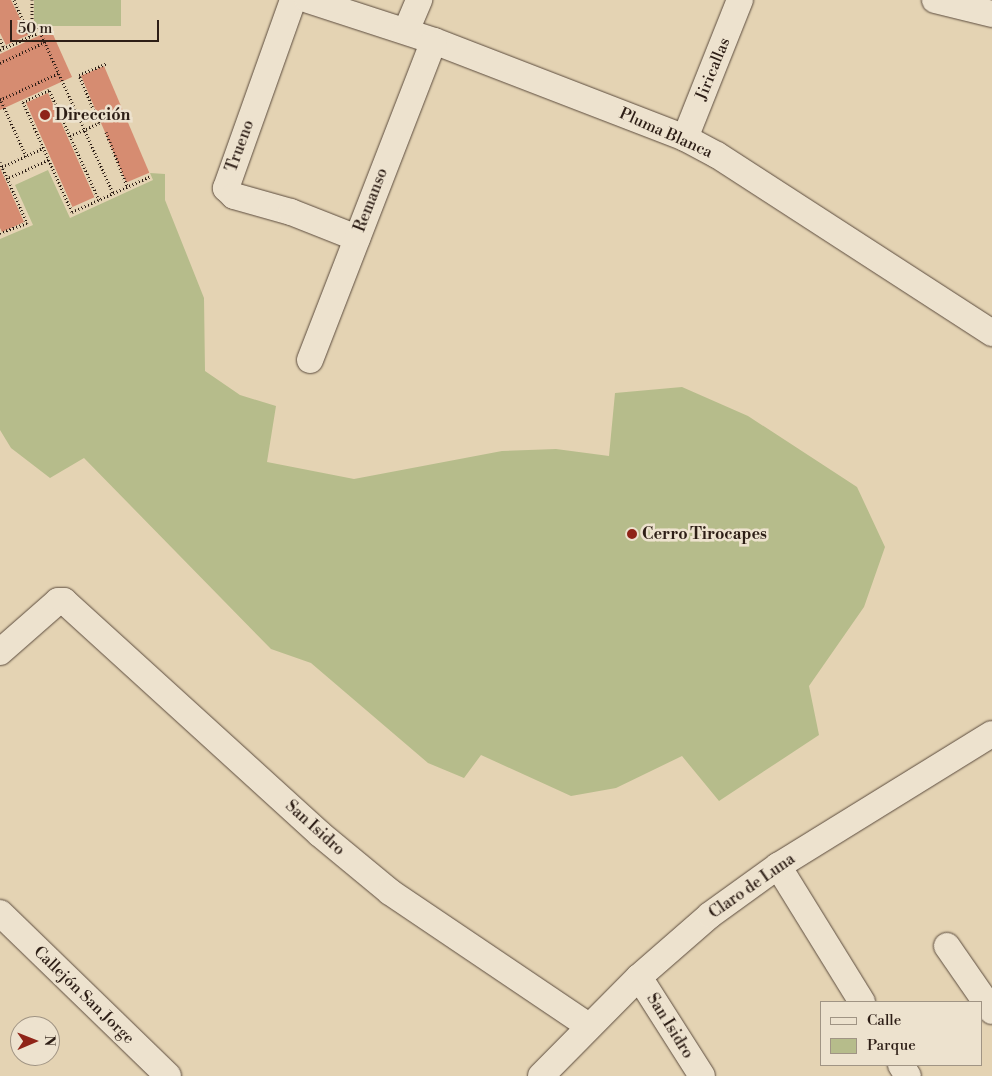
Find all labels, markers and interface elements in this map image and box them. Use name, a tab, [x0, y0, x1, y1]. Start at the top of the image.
scale bar	[12, 10, 161, 42]
text: 50 m	[18, 19, 52, 38]
street label: Jiricallas	[692, 35, 734, 103]
street label: Pluma Blanca	[616, 104, 716, 162]
place label: Dirección	[55, 105, 130, 125]
marker: Dirección	[39, 109, 51, 121]
street label: Trueno	[222, 118, 258, 174]
street label: Remanso	[350, 165, 392, 235]
place label: Cerro Tirocapes	[642, 524, 767, 544]
marker: Cerro Tirocapes	[626, 528, 638, 540]
street label: San Isidro	[281, 796, 349, 860]
street label: Claro de Luna	[705, 849, 799, 923]
street label: Callejón San Jorge	[30, 942, 138, 1048]
street label: San Isidro	[642, 990, 698, 1062]
legend	[820, 1001, 982, 1066]
text: Calle	[867, 1011, 901, 1030]
north arrow	[10, 1016, 60, 1066]
text: N	[40, 1035, 58, 1046]
text: Parque	[867, 1036, 916, 1055]

